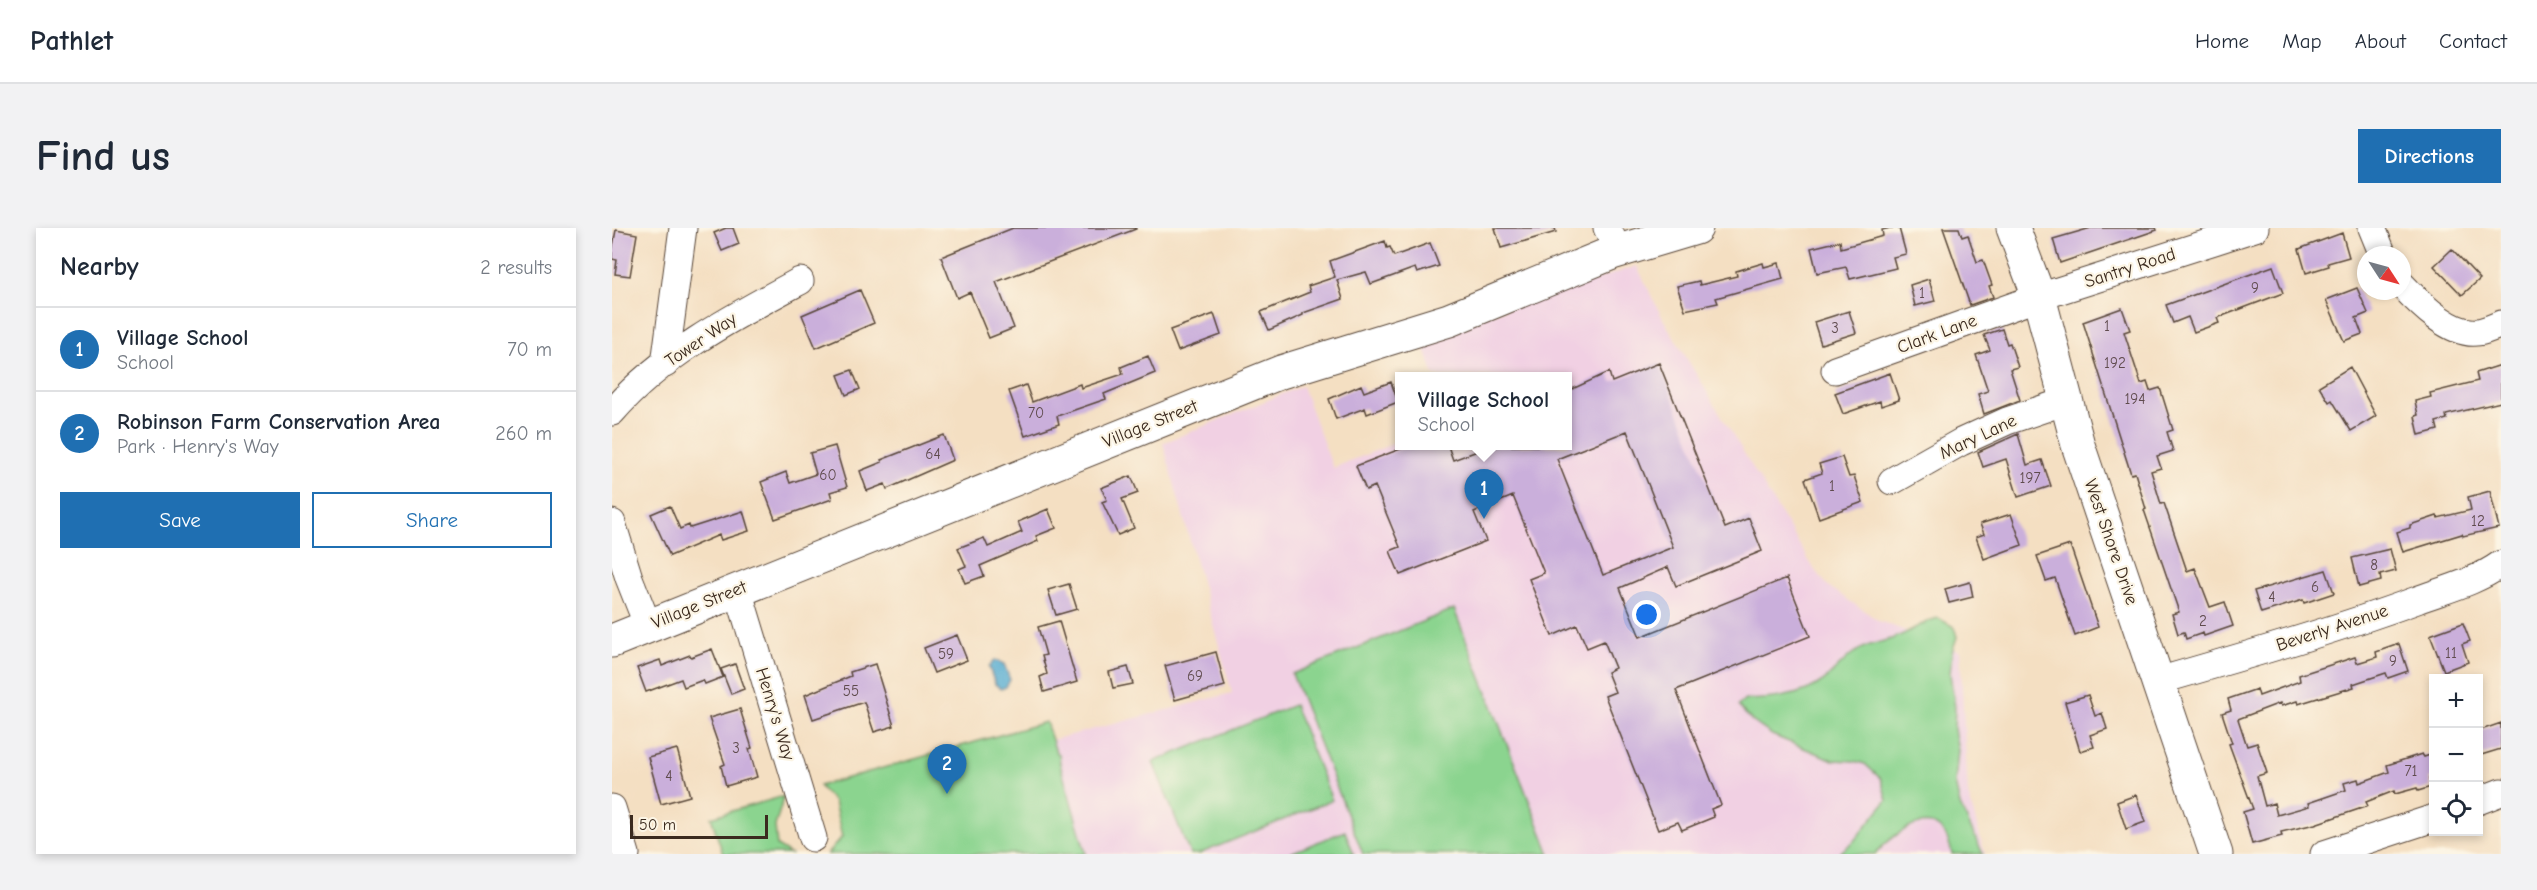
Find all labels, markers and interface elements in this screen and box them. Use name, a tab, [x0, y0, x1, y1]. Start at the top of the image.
text: Pathlet	[30, 25, 113, 57]
text: Home	[2195, 29, 2249, 53]
text: Map	[2282, 29, 2322, 53]
text: About	[2355, 29, 2406, 53]
text: Contact	[2439, 29, 2507, 53]
button: Directions	[2358, 129, 2501, 183]
text: Find us	[36, 132, 170, 181]
street label: Santry Road	[2082, 243, 2178, 293]
north arrow	[2357, 246, 2411, 300]
text: Nearby	[60, 252, 139, 282]
text: 2 results	[480, 256, 552, 279]
house number: 9	[2251, 279, 2259, 297]
house number: 1	[1919, 284, 1925, 302]
street label: Tower Way	[661, 308, 741, 371]
street label: Clark Lane	[1894, 310, 1980, 358]
house number: 1	[2104, 317, 2110, 335]
house number: 3	[1831, 319, 1839, 337]
text: Village School	[117, 325, 248, 351]
text: 1	[76, 338, 83, 361]
text: 70 m	[507, 338, 552, 361]
text: School	[117, 351, 174, 374]
house number: 192	[2104, 354, 2126, 372]
popup	[1395, 372, 1572, 450]
text: Village School	[1418, 387, 1549, 413]
house number: 194	[2124, 390, 2146, 408]
street label: Village Street	[1099, 395, 1201, 453]
house number: 70	[1028, 404, 1044, 422]
text: Robinson Farm Conservation Area	[117, 409, 440, 435]
street label: Mary Lane	[1936, 410, 2020, 464]
text: School	[1418, 413, 1475, 436]
text: 2	[75, 422, 84, 445]
text: 260 m	[495, 422, 552, 445]
text: Park · Henry's Way	[117, 435, 279, 458]
house number: 64	[925, 445, 941, 463]
house number: 60	[819, 466, 837, 484]
house number: 197	[2019, 469, 2041, 487]
pin: 1	[1464, 470, 1504, 519]
street label: West Shore Drive	[2080, 476, 2142, 608]
house number: 1	[1829, 477, 1835, 495]
button: Save	[60, 492, 300, 548]
button: Share	[312, 492, 552, 548]
house number: 12	[2471, 512, 2485, 530]
house number: 8	[2370, 556, 2378, 574]
street label: Village Street	[648, 576, 750, 634]
house number: 6	[2311, 578, 2319, 596]
house number: 4	[2268, 588, 2276, 606]
your location	[1632, 600, 1661, 629]
street label: Beverly Avenue	[2273, 600, 2391, 656]
house number: 2	[2199, 612, 2207, 630]
house number: 11	[2445, 644, 2457, 662]
house number: 59	[938, 645, 954, 663]
house number: 9	[2389, 652, 2397, 670]
street label: Henry's Way	[751, 665, 799, 764]
house number: 69	[1187, 667, 1203, 685]
map controls	[2429, 674, 2483, 836]
button: +	[2429, 674, 2483, 728]
house number: 55	[843, 682, 859, 700]
button: −	[2429, 728, 2483, 782]
house number: 3	[732, 739, 740, 757]
pin: 2	[928, 744, 966, 794]
house number: 71	[2404, 762, 2418, 780]
house number: 4	[665, 767, 673, 785]
button: locate	[2429, 782, 2483, 836]
scale bar	[630, 812, 768, 840]
text: 50 m	[639, 816, 676, 834]

